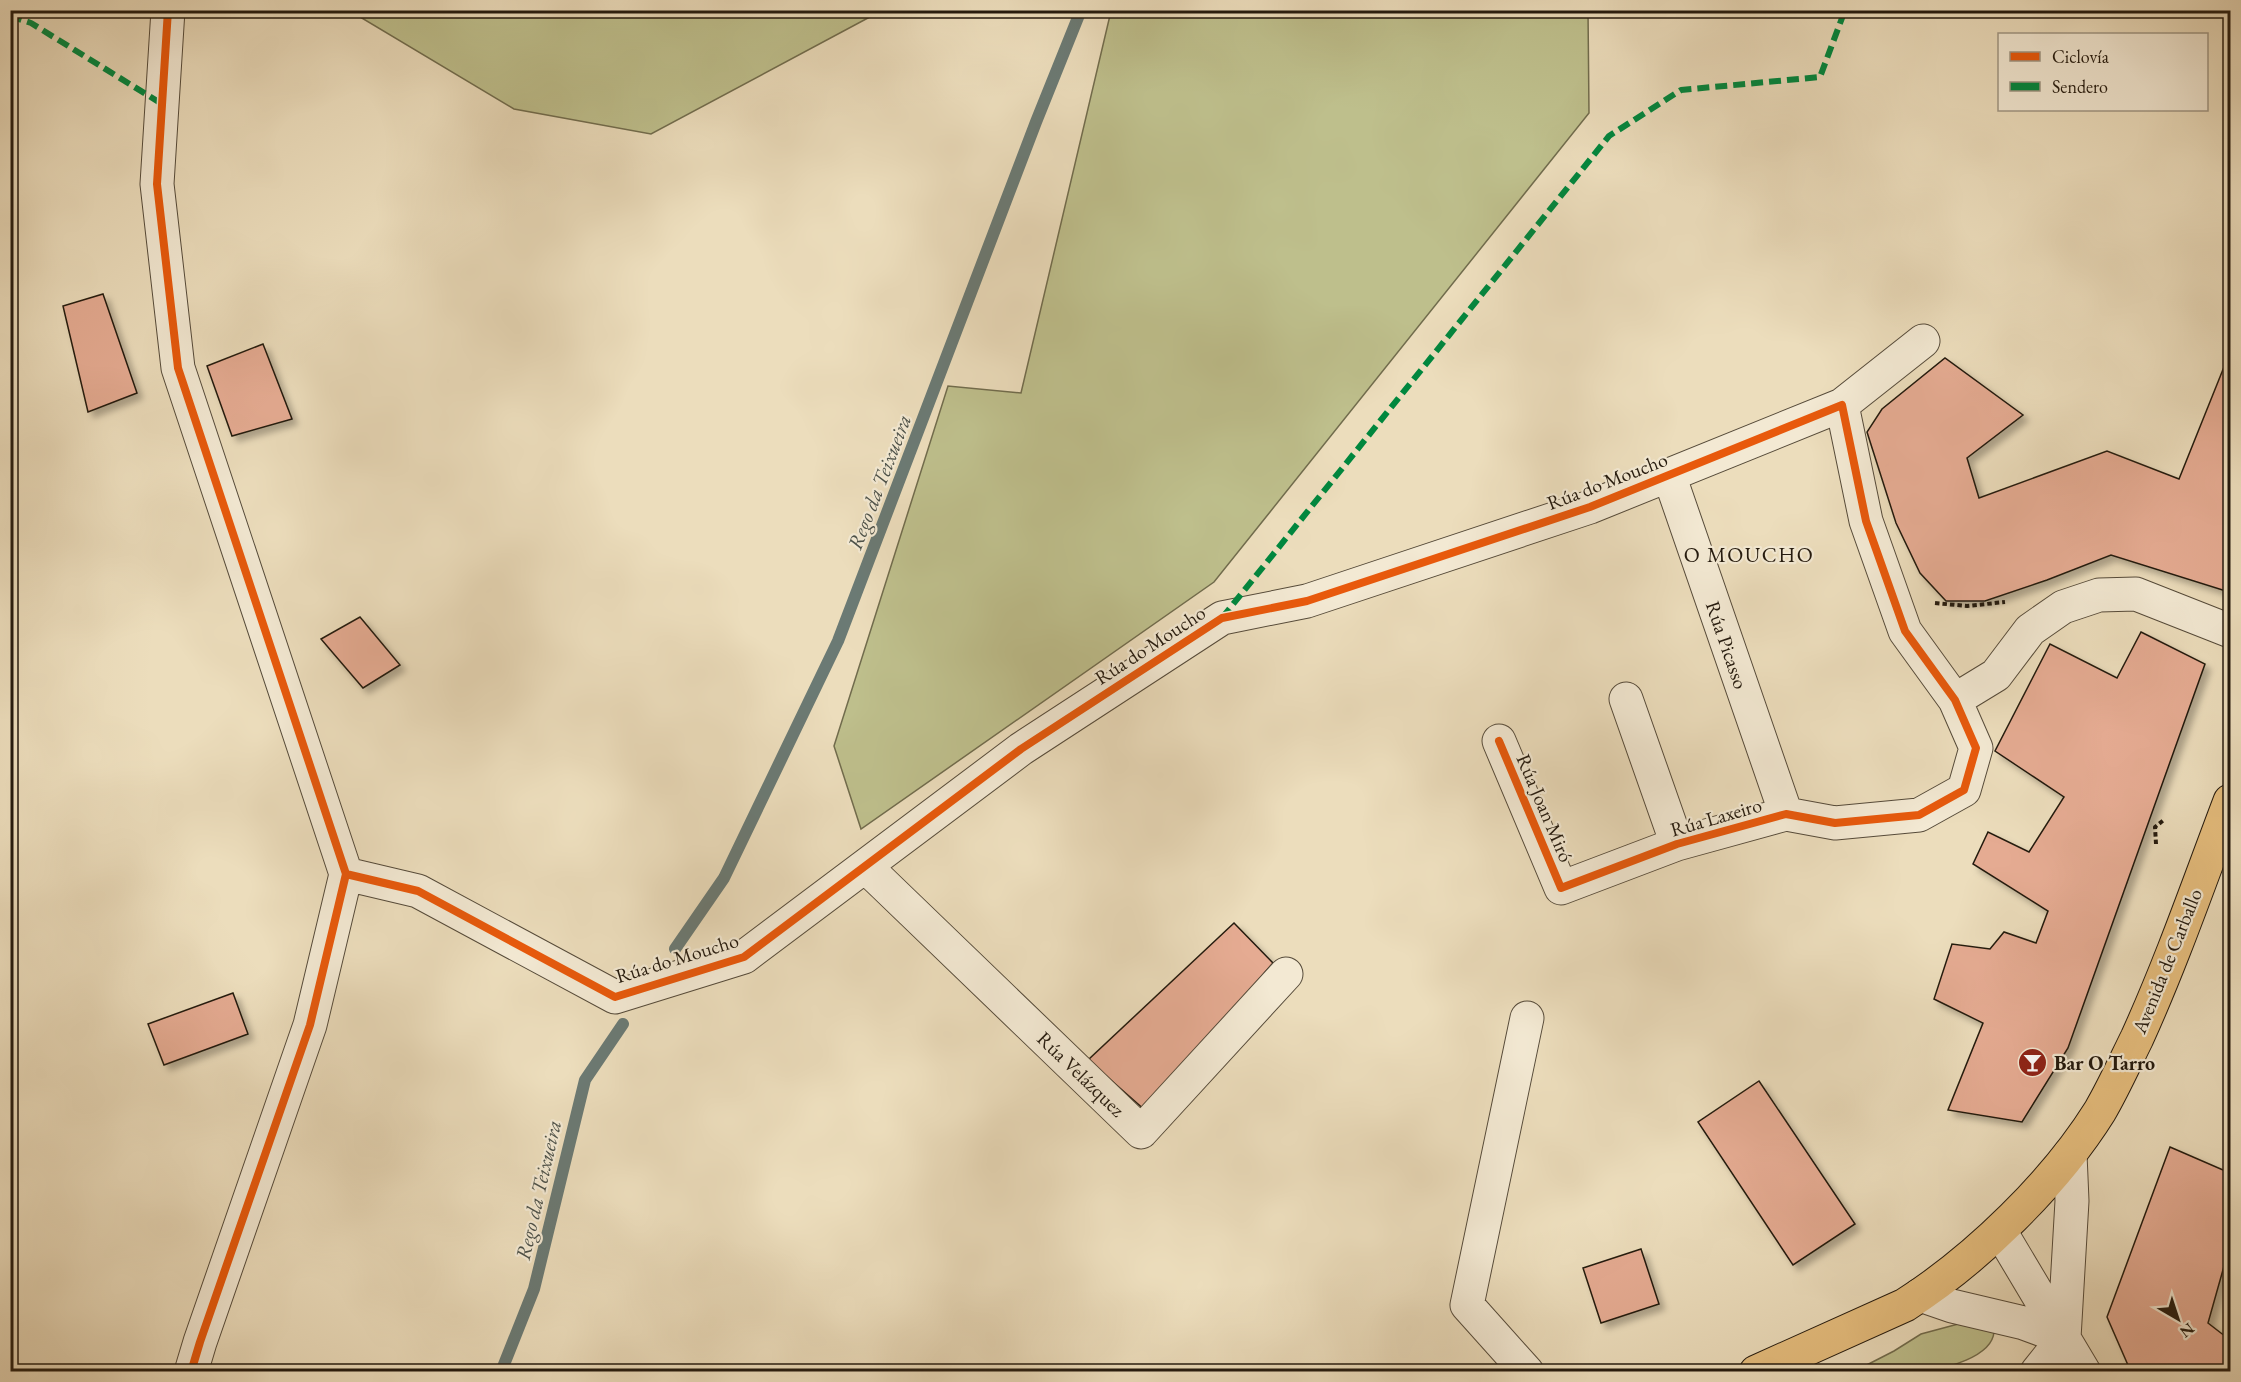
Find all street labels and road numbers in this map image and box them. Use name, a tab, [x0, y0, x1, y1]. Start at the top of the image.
street label: Rúa do Moucho	[1543, 446, 1671, 516]
street label: Rúa Picasso	[1700, 598, 1754, 693]
street label: Rúa do Moucho	[1090, 599, 1211, 691]
street label: Rúa Joan Miró	[1511, 750, 1579, 866]
street label: Rúa Laxeiro	[1667, 792, 1765, 842]
street label: Avenida de Carballo	[2126, 885, 2208, 1038]
street label: Rúa do Moucho	[612, 927, 742, 989]
street label: Rúa Velázquez	[1032, 1026, 1131, 1123]

